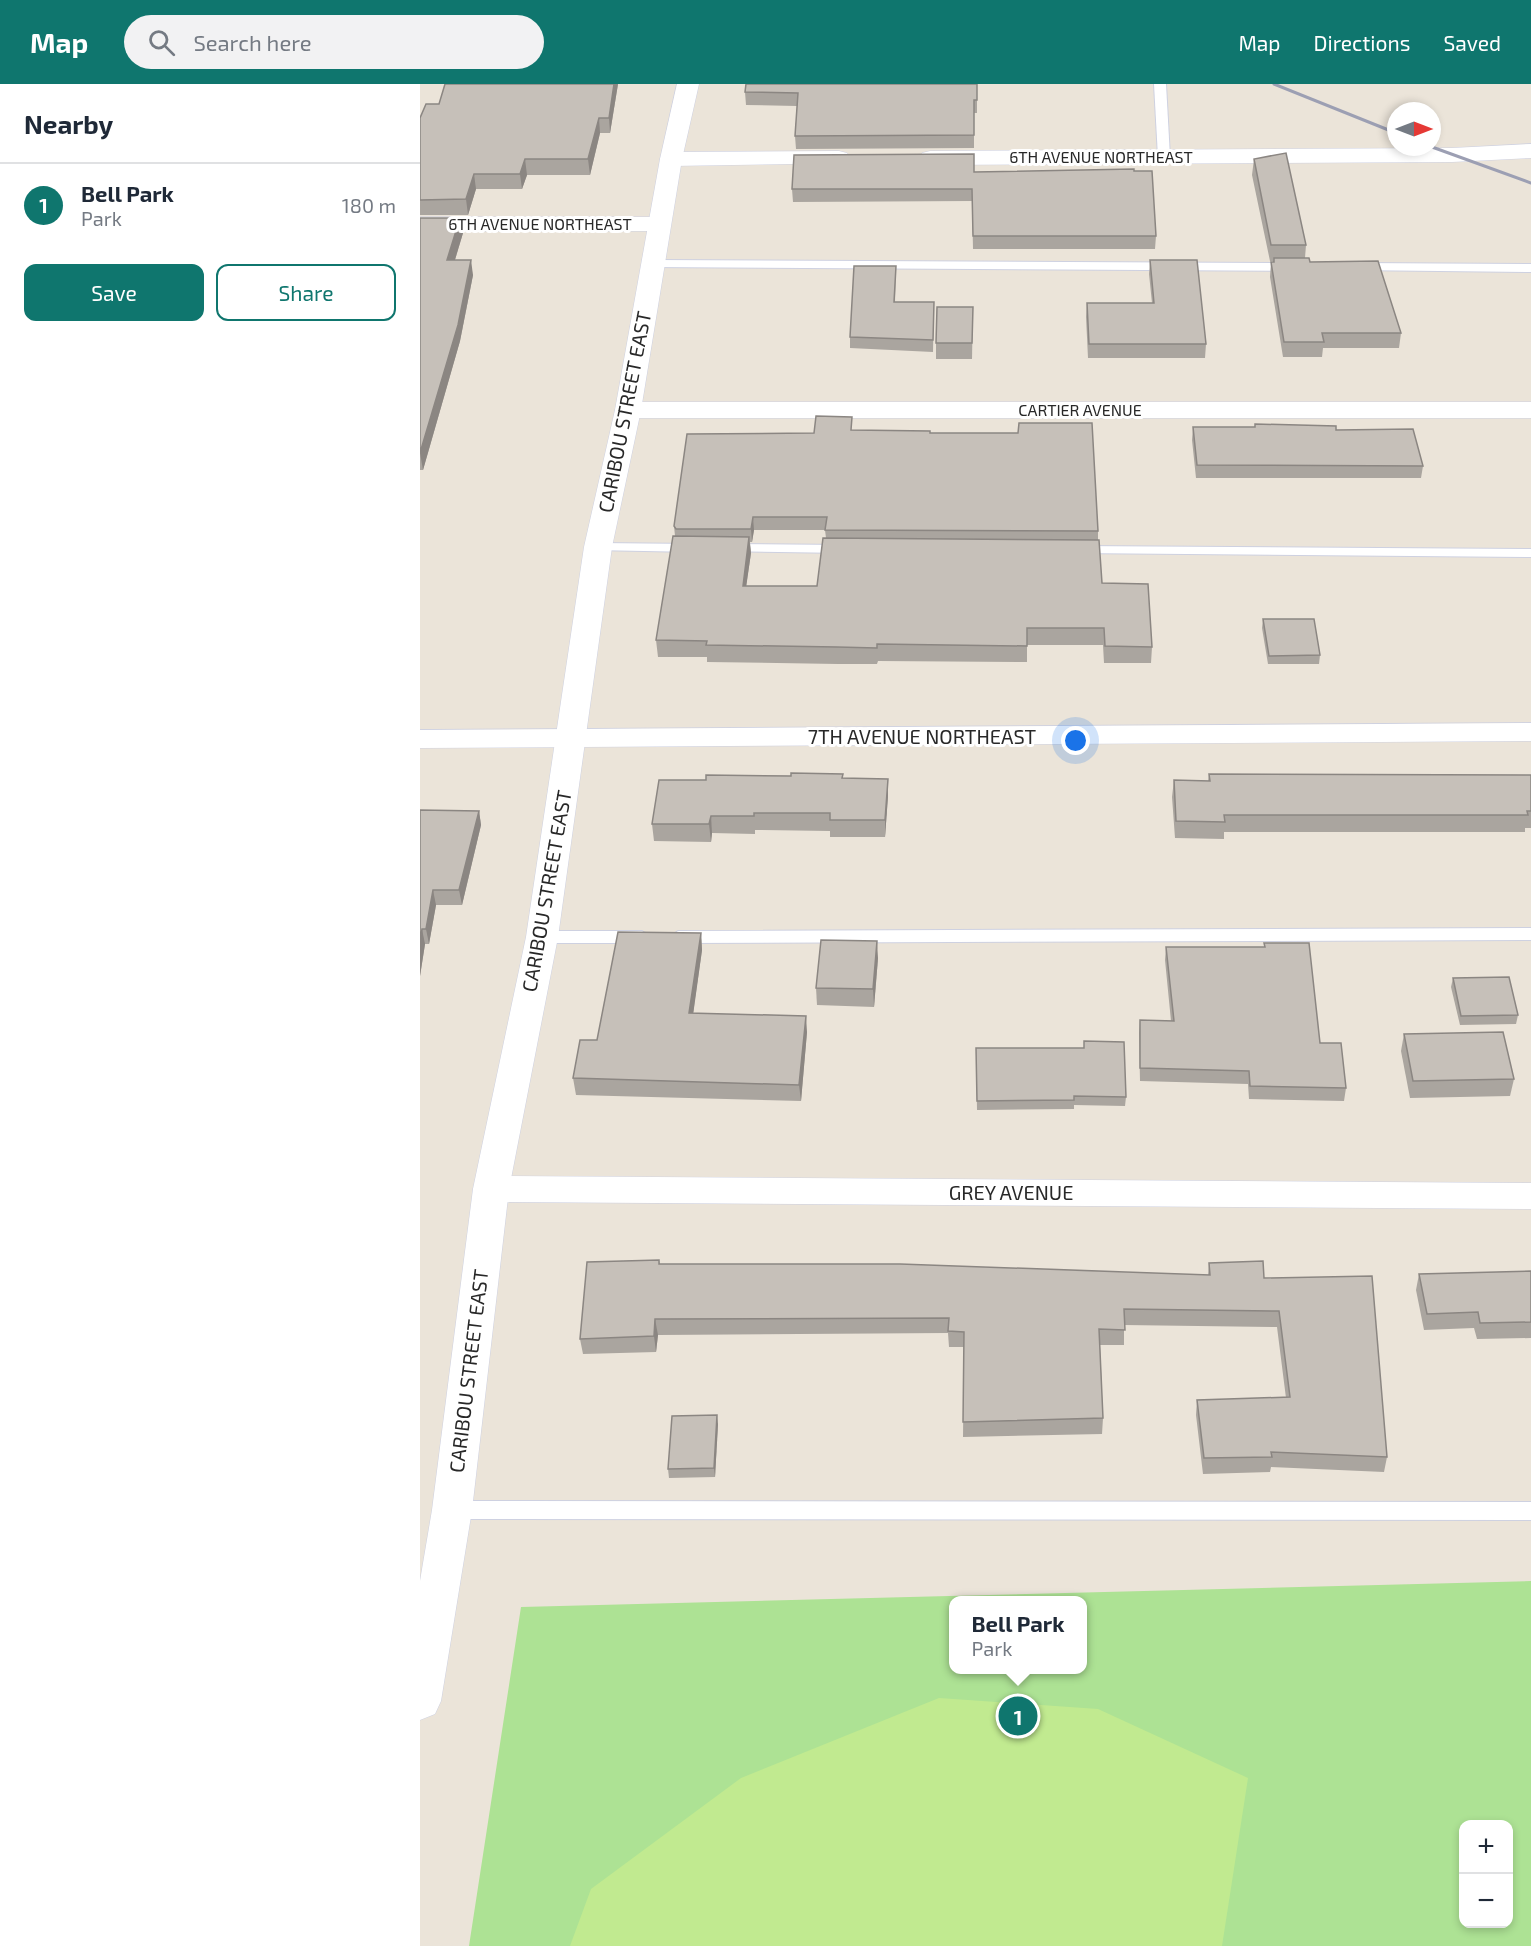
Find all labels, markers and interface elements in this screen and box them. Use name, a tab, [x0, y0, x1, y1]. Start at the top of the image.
search box	[124, 15, 544, 69]
text: Map	[30, 25, 88, 59]
icon: search	[145, 26, 178, 59]
text: Search here	[193, 29, 312, 55]
text: Map	[1238, 30, 1281, 55]
text: Directions	[1314, 30, 1410, 55]
text: Saved	[1443, 30, 1501, 55]
north arrow	[1387, 102, 1441, 156]
text: Nearby	[24, 108, 113, 139]
street label: 6TH AVENUE NORTHEAST	[1009, 147, 1193, 166]
text: Bell Park	[81, 180, 174, 206]
text: 1	[39, 193, 48, 217]
text: 180 m	[342, 193, 396, 217]
text: Park	[81, 206, 122, 230]
street label: 6TH AVENUE NORTHEAST	[448, 214, 632, 233]
button: Save	[24, 264, 204, 321]
button: Share	[216, 264, 396, 321]
street label: CARIBOU STREET EAST	[593, 309, 655, 515]
street label: CARTIER AVENUE	[1018, 400, 1142, 419]
street label: 7TH AVENUE NORTHEAST	[808, 724, 1037, 748]
your location	[1061, 726, 1090, 755]
street label: CARIBOU STREET EAST	[516, 788, 576, 994]
street label: GREY AVENUE	[949, 1180, 1073, 1204]
street label: CARIBOU STREET EAST	[444, 1267, 492, 1474]
popup	[949, 1596, 1087, 1674]
text: Bell Park	[972, 1610, 1064, 1636]
text: Park	[972, 1636, 1012, 1660]
pin: 1	[998, 1694, 1038, 1738]
map controls	[1459, 1820, 1513, 1928]
button: +	[1459, 1820, 1513, 1874]
button: −	[1459, 1874, 1513, 1928]

